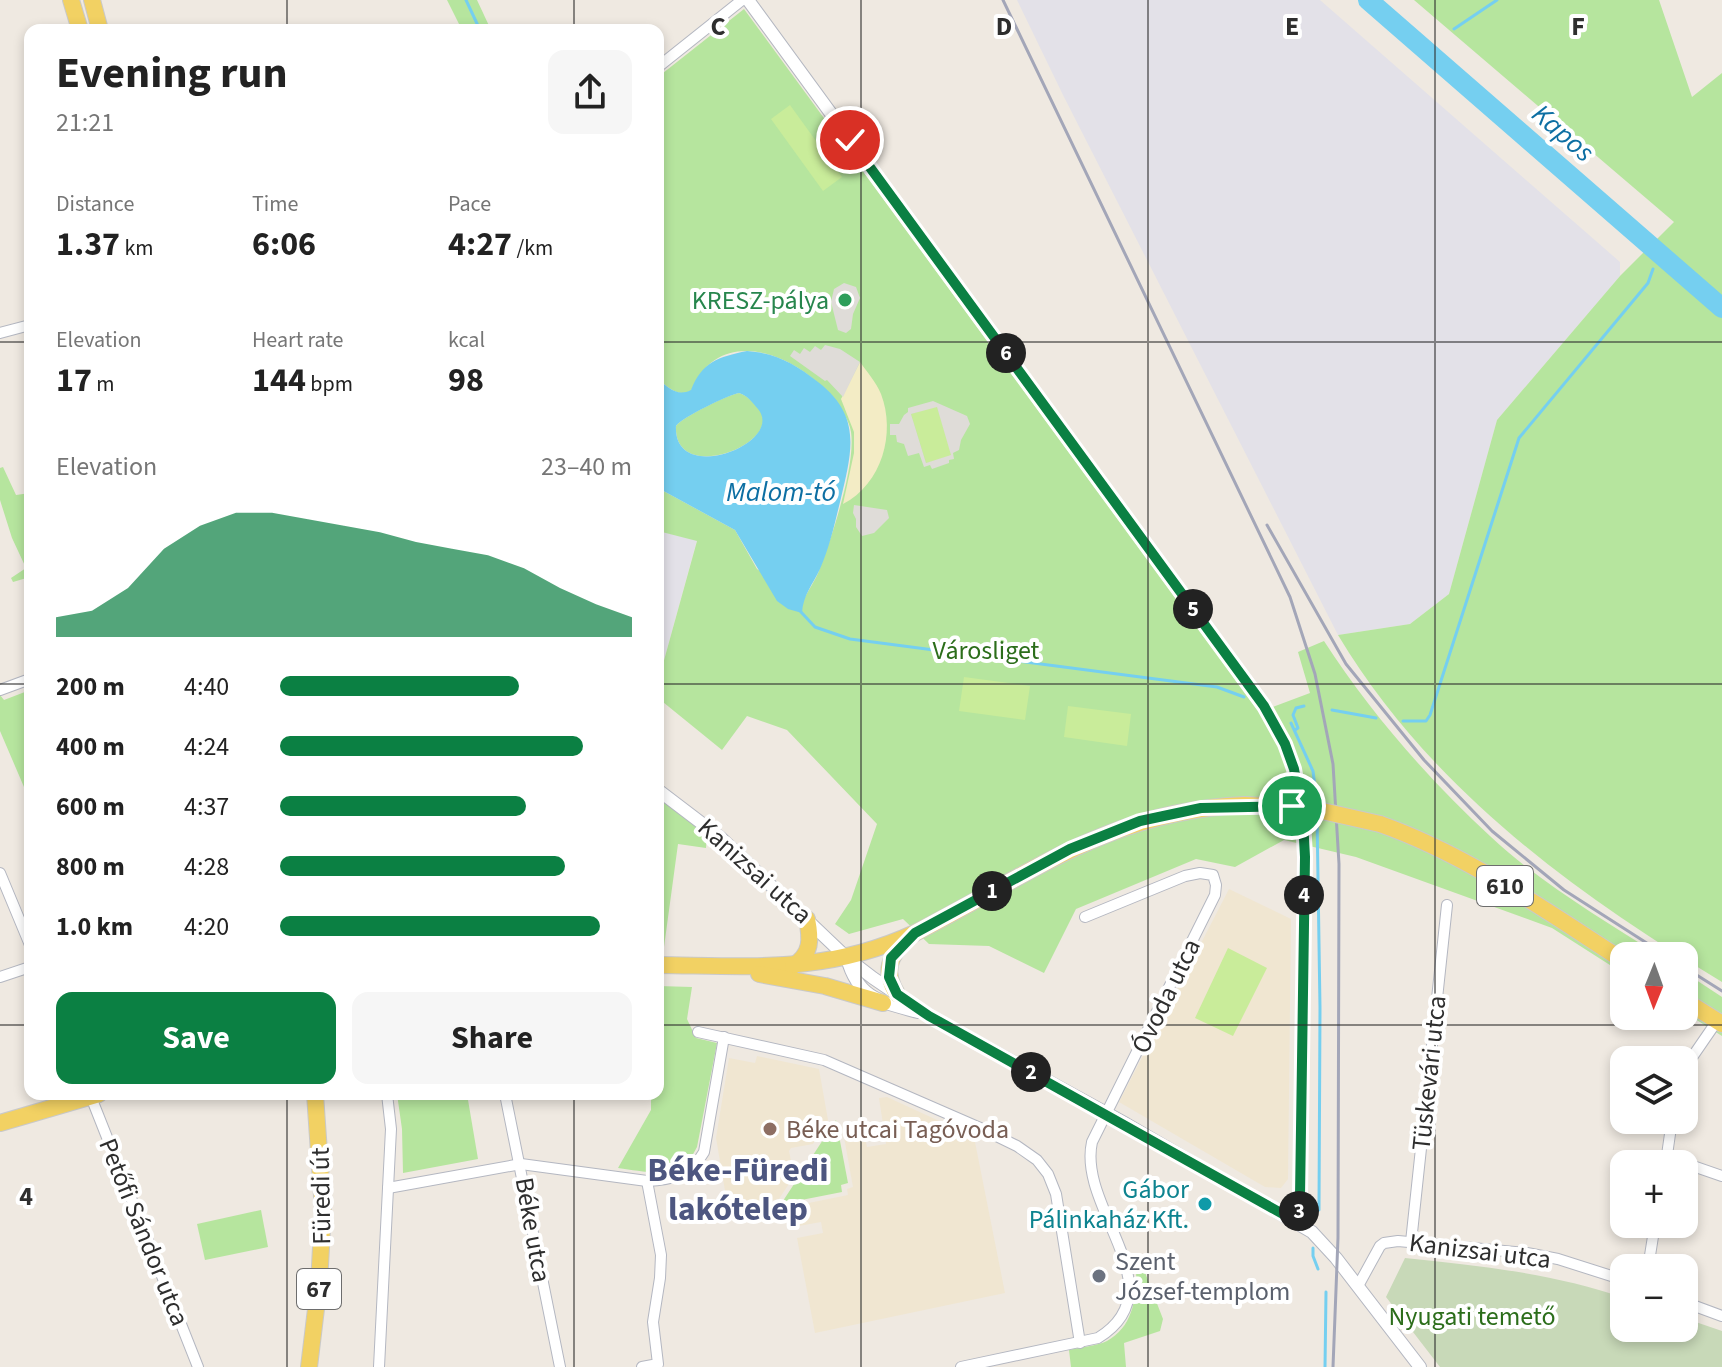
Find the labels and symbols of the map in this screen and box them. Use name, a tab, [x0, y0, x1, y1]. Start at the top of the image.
text: C	[710, 8, 726, 45]
text: D	[996, 8, 1012, 45]
text: E	[1285, 8, 1299, 45]
text: F	[1571, 8, 1585, 45]
water label: Kapos	[1523, 95, 1603, 171]
pin	[816, 106, 884, 174]
place label: KRESZ-pálya	[692, 282, 829, 319]
marker: KRESZ-pálya	[836, 291, 854, 309]
pin: 6	[986, 333, 1026, 373]
water label: Malom-tó	[726, 472, 836, 512]
pin: 5	[1173, 589, 1213, 629]
park label: Városliget	[933, 632, 1040, 669]
pin	[1258, 772, 1326, 840]
street label: Kanizsai utca	[690, 810, 820, 932]
road number: 610	[1477, 866, 1533, 906]
pin: 1	[972, 871, 1012, 911]
pin: 4	[1284, 875, 1324, 915]
street label: Óvoda utca	[1122, 932, 1210, 1060]
north arrow	[1610, 942, 1698, 1030]
street label: Tüskevári utca	[1402, 994, 1456, 1152]
pin: 2	[1011, 1052, 1051, 1092]
place label: Béke utcai Tagóvoda	[786, 1111, 1009, 1148]
marker: Béke utcai Tagóvoda	[761, 1120, 779, 1138]
street label: Petőfi Sándor utca	[89, 1133, 199, 1331]
district label: Béke-Füredi lakótelep	[647, 1146, 829, 1234]
street label: Füredi út	[302, 1147, 340, 1245]
place label: Gábor Pálinkaház Kft.	[1029, 1171, 1190, 1238]
street label: Béke utca	[506, 1175, 560, 1285]
text: 4	[19, 1178, 33, 1215]
pin: 3	[1279, 1191, 1319, 1231]
marker: Gábor Pálinkaház Kft.	[1196, 1195, 1214, 1213]
street label: Kanizsai utca	[1407, 1224, 1553, 1278]
place label: Szent József-templom	[1115, 1243, 1290, 1310]
marker: Szent József-templom	[1090, 1267, 1108, 1285]
road number: 67	[297, 1269, 341, 1309]
park label: Nyugati temető	[1389, 1298, 1555, 1335]

